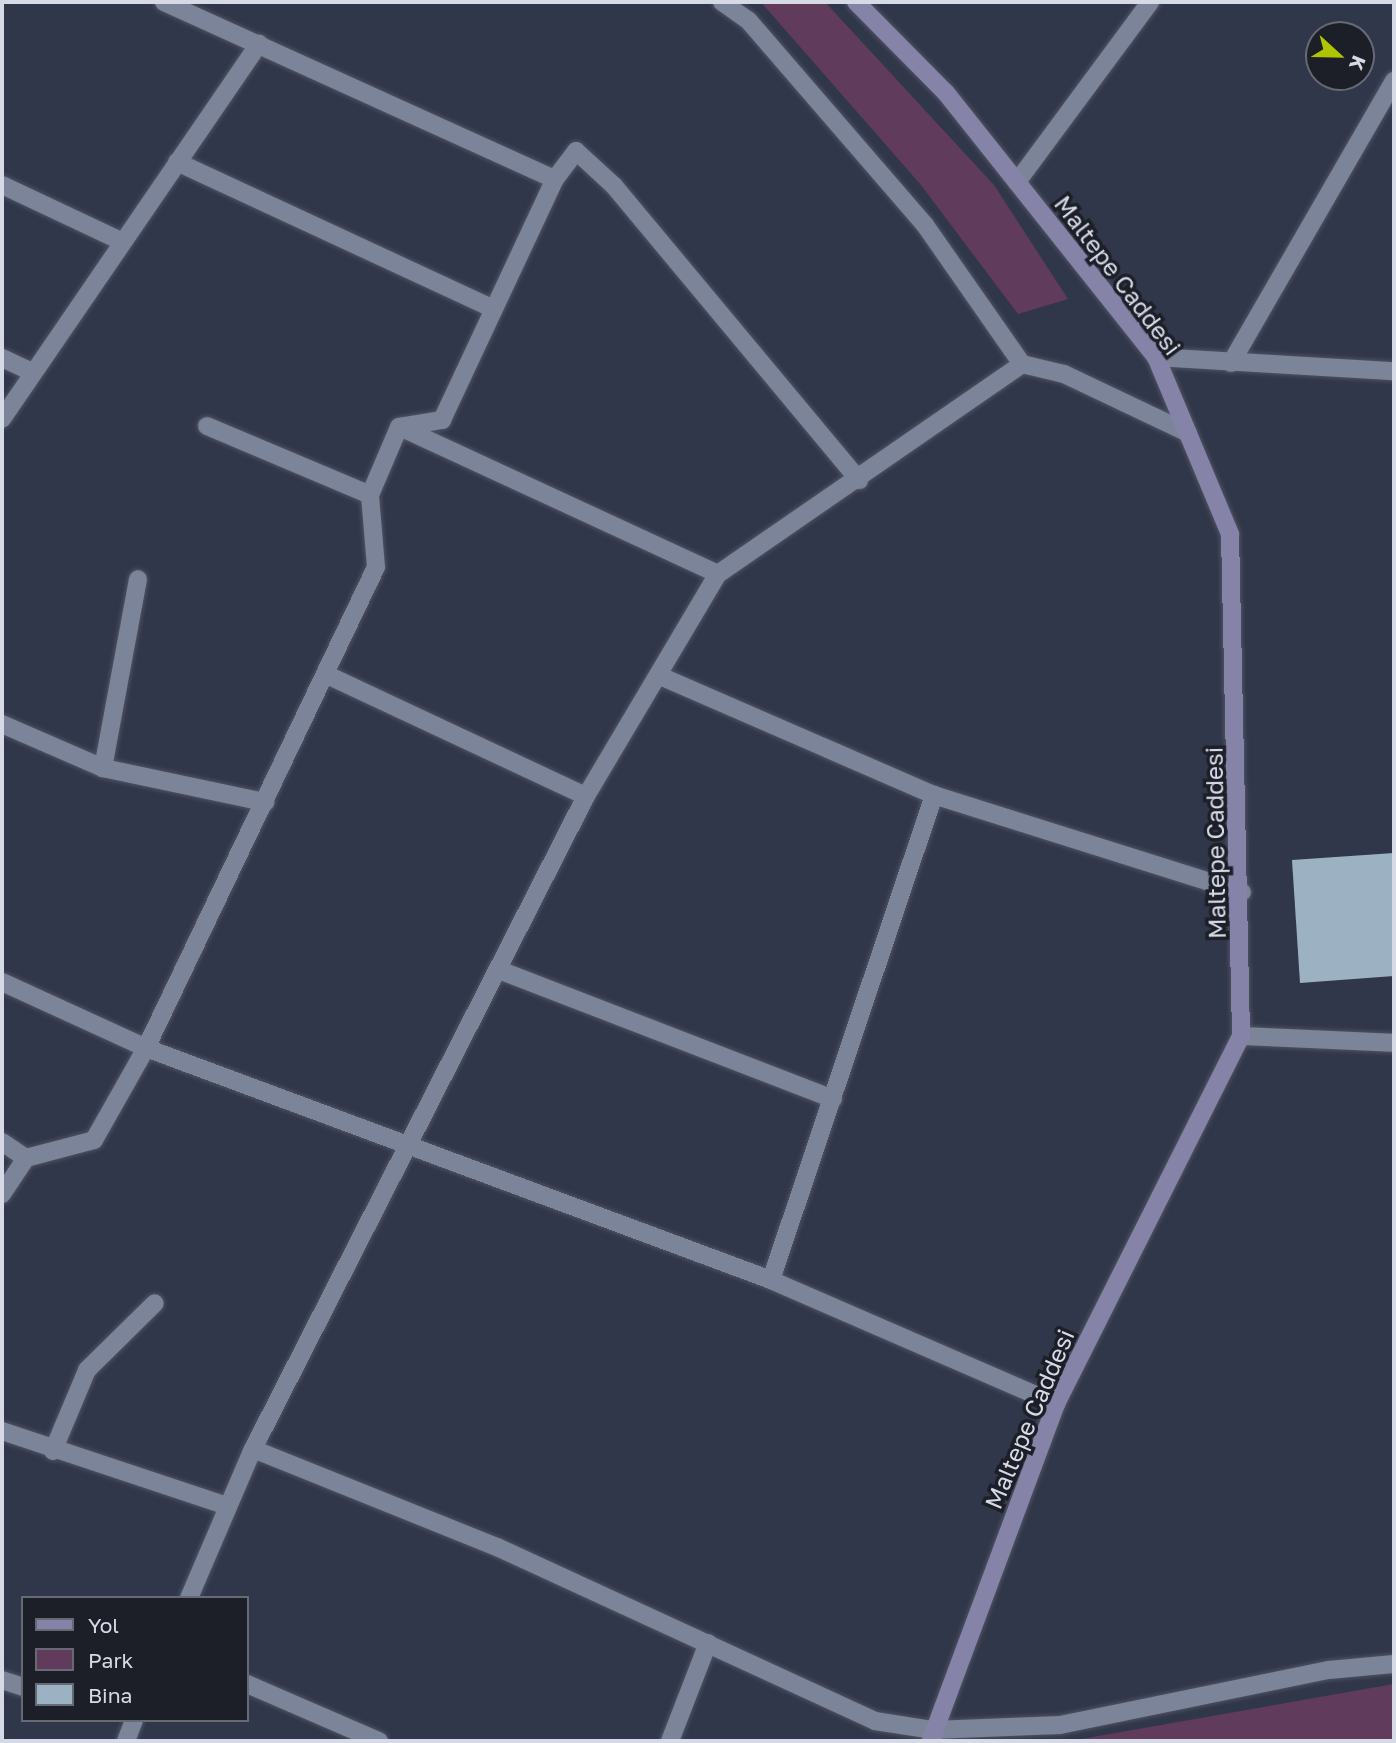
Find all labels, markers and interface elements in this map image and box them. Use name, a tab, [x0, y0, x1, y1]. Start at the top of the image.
north arrow	[1305, 21, 1375, 91]
text: K	[1345, 53, 1371, 74]
street label: Maltepe Caddesi	[1049, 190, 1187, 360]
street label: Maltepe Caddesi	[1199, 747, 1231, 939]
street label: Maltepe Caddesi	[978, 1325, 1080, 1513]
legend	[21, 1596, 248, 1722]
text: Yol	[88, 1612, 119, 1638]
text: Park	[88, 1647, 133, 1673]
text: Bina	[88, 1682, 132, 1708]

